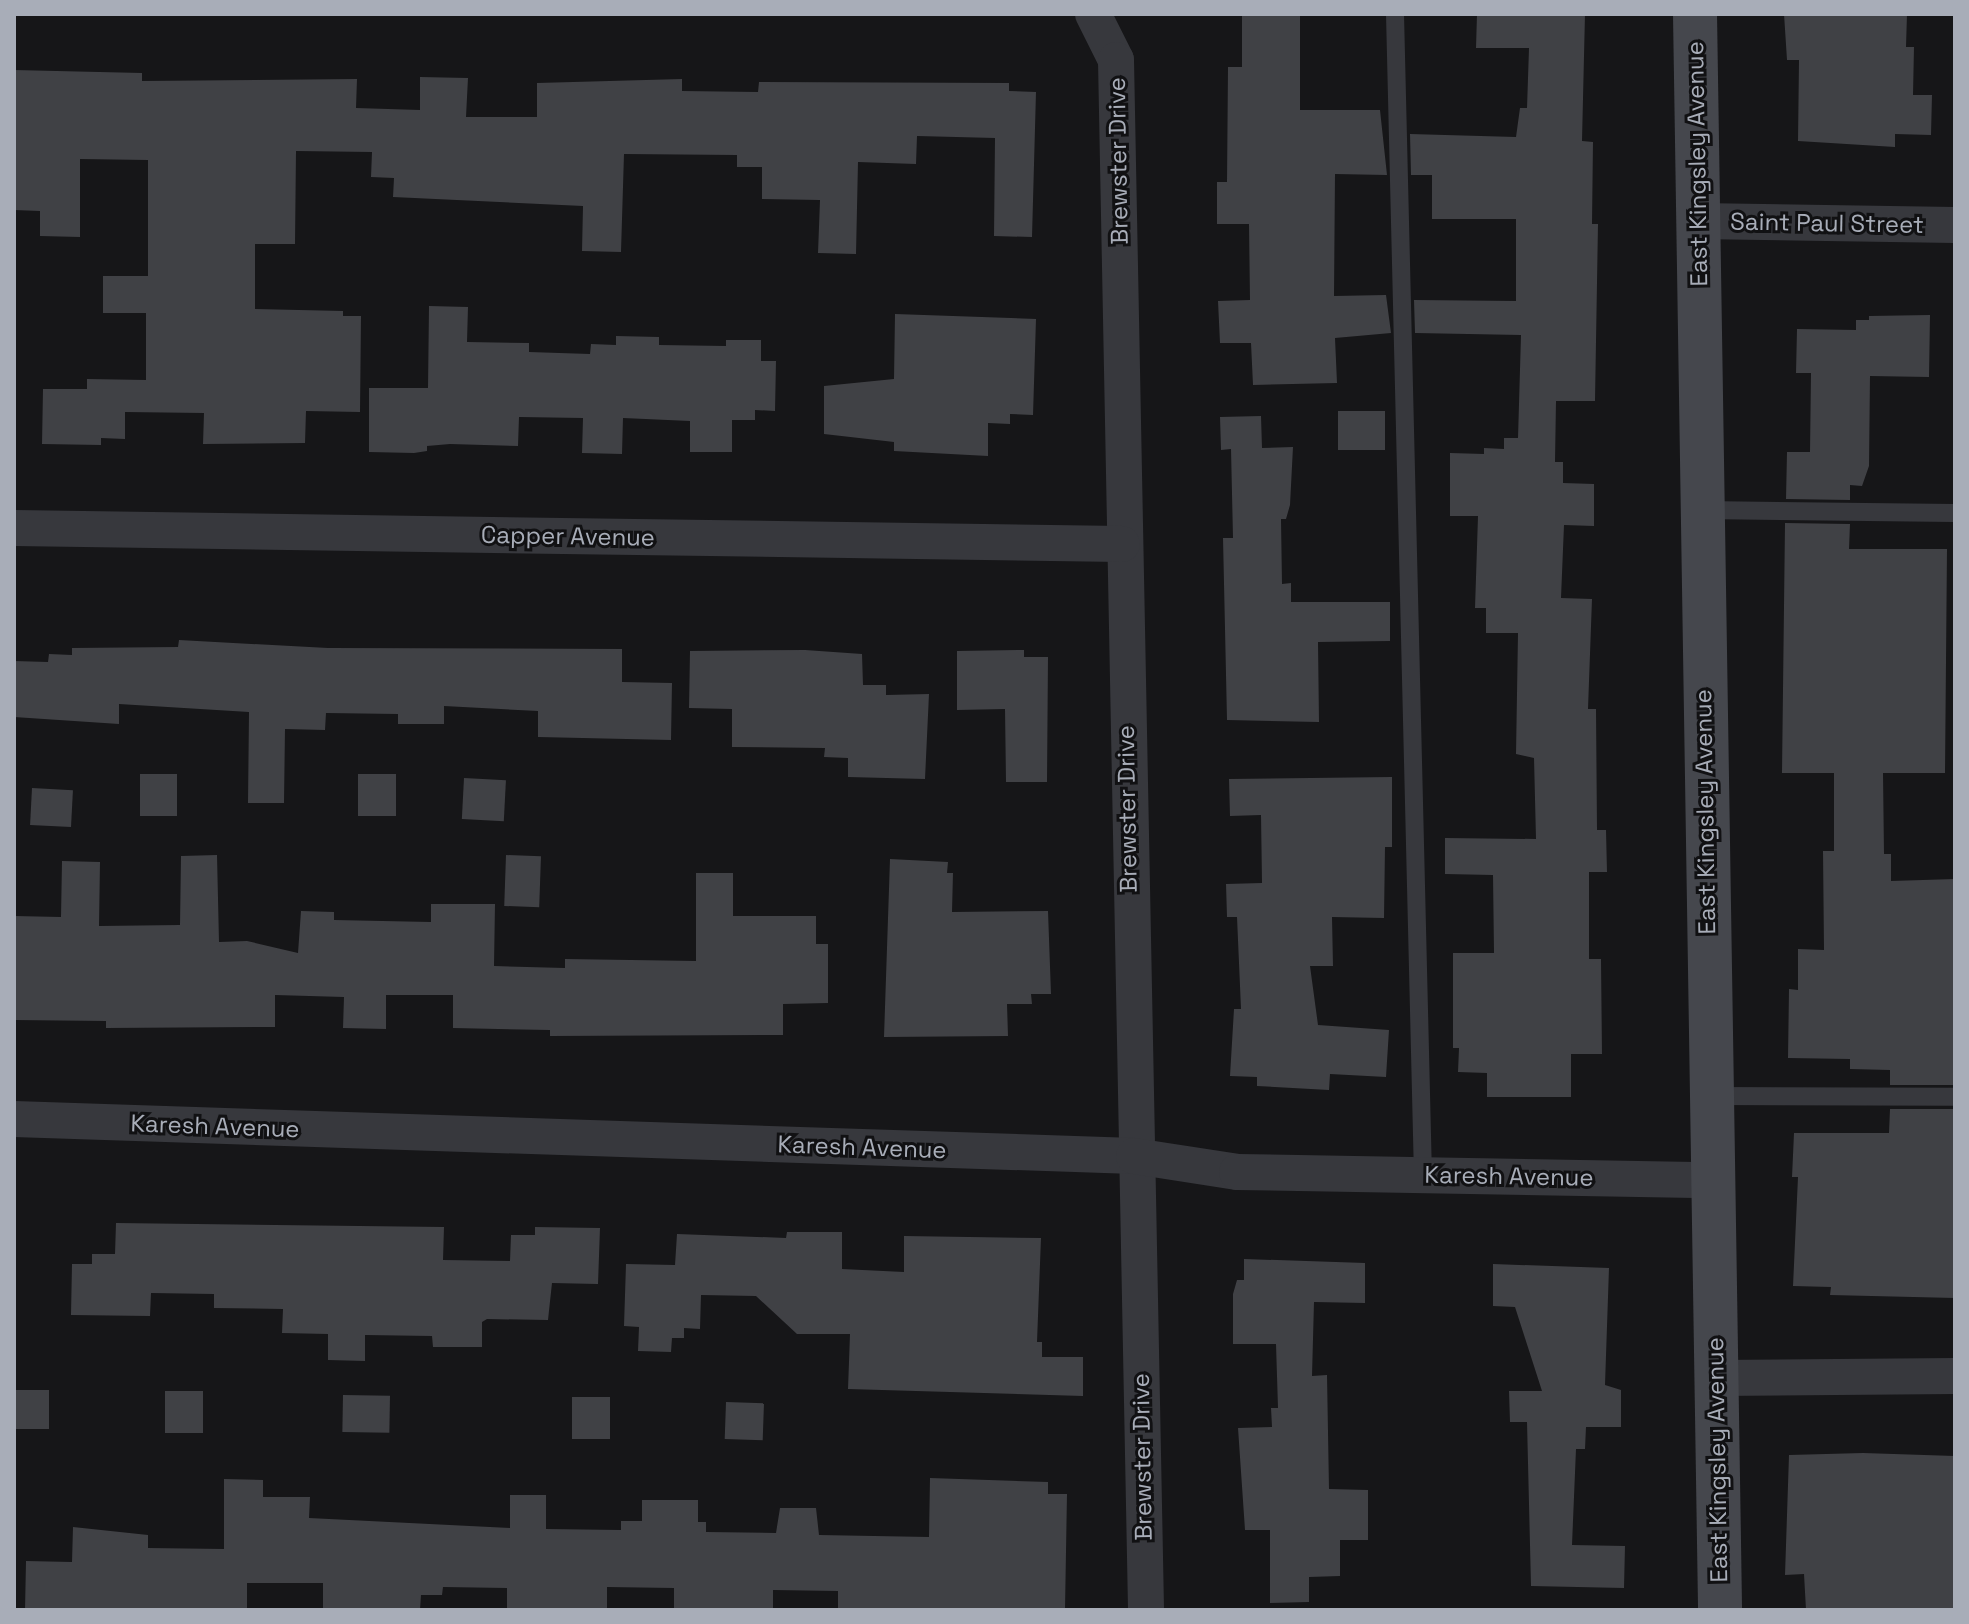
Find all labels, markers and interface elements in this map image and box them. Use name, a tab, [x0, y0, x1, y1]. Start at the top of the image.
street label: East Kingsley Avenue	[1680, 41, 1714, 287]
street label: Brewster Drive	[1102, 77, 1134, 245]
street label: Saint Paul Street	[1730, 207, 1924, 239]
street label: Capper Avenue	[481, 520, 655, 552]
street label: East Kingsley Avenue	[1688, 689, 1722, 935]
street label: Brewster Drive	[1111, 725, 1143, 893]
street label: Karesh Avenue	[130, 1109, 300, 1143]
street label: Karesh Avenue	[777, 1130, 947, 1164]
street label: Karesh Avenue	[1424, 1160, 1594, 1192]
street label: East Kingsley Avenue	[1700, 1337, 1734, 1583]
street label: Brewster Drive	[1126, 1373, 1158, 1541]

